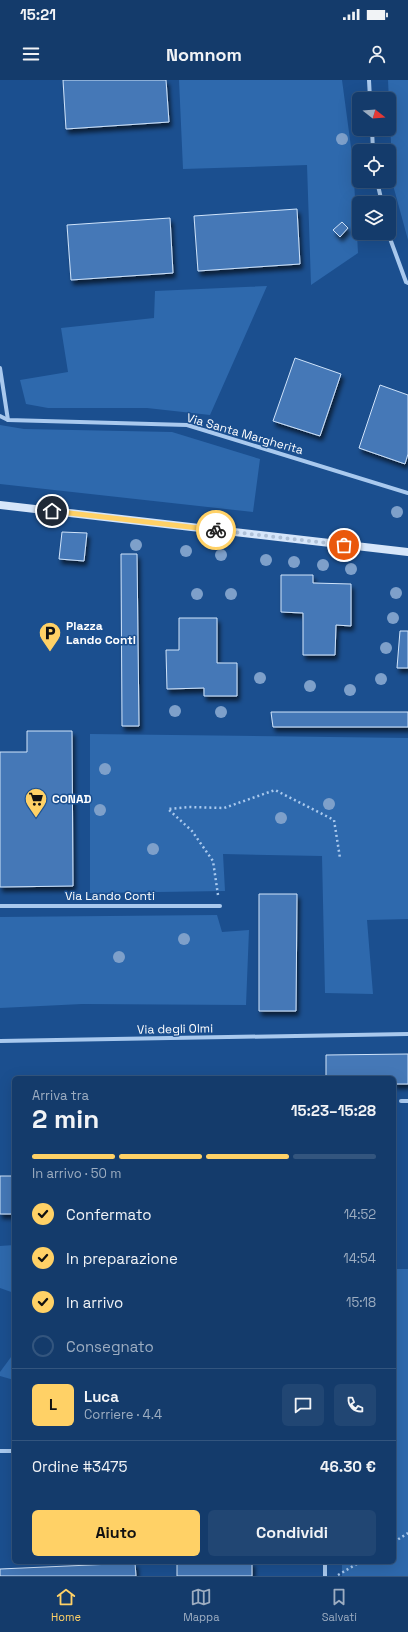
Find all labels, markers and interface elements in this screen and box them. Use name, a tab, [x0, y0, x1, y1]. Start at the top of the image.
text: 15:21	[20, 5, 56, 24]
icon: menu	[20, 43, 42, 65]
text: Nomnom	[166, 43, 242, 66]
icon: person	[366, 43, 388, 65]
north arrow	[352, 92, 396, 136]
map controls	[352, 92, 396, 240]
button: locate	[352, 144, 396, 188]
button: layers	[352, 196, 396, 240]
street label: Via Santa Margherita	[185, 410, 305, 458]
pin	[35, 494, 69, 528]
icon: home	[41, 500, 63, 522]
courier	[196, 510, 236, 550]
icon: bike	[205, 519, 227, 541]
pin	[327, 528, 361, 562]
icon: bag	[333, 534, 355, 556]
place label: Piazza Lando Conti	[66, 618, 136, 648]
parking icon: Piazza Lando Conti	[37, 620, 63, 653]
supermarket icon: CONAD	[23, 786, 49, 819]
place label: CONAD	[52, 791, 91, 807]
street label: Via Lando Conti	[65, 888, 155, 904]
street label: Via degli Olmi	[137, 1020, 213, 1038]
text: Arriva tra	[32, 1087, 89, 1104]
text: 15:23–15:28	[291, 1101, 376, 1120]
text: 2 min	[32, 1102, 99, 1136]
text: In arrivo · 50 m	[32, 1165, 121, 1182]
icon: check	[32, 1203, 54, 1225]
text: Confermato	[66, 1205, 152, 1224]
text: 14:52	[344, 1206, 376, 1223]
icon: check	[32, 1247, 54, 1269]
text: In preparazione	[66, 1249, 178, 1268]
text: 14:54	[343, 1250, 376, 1267]
icon: check	[32, 1291, 54, 1313]
text: In arrivo	[66, 1293, 123, 1312]
text: 15:18	[346, 1294, 376, 1311]
text: Consegnato	[66, 1337, 154, 1356]
button: chat	[282, 1384, 324, 1426]
button: phone	[334, 1384, 376, 1426]
text: Luca	[84, 1387, 119, 1406]
text: L	[49, 1395, 57, 1414]
text: Corriere · 4.4	[84, 1406, 162, 1423]
text: Ordine #3475	[32, 1457, 128, 1476]
text: 46.30 €	[320, 1457, 376, 1476]
button: Aiuto	[32, 1510, 200, 1556]
button: Condividi	[208, 1510, 376, 1556]
tab: Home	[51, 1586, 81, 1624]
tab: Mappa	[183, 1586, 220, 1624]
tab: Salvati	[322, 1586, 357, 1624]

